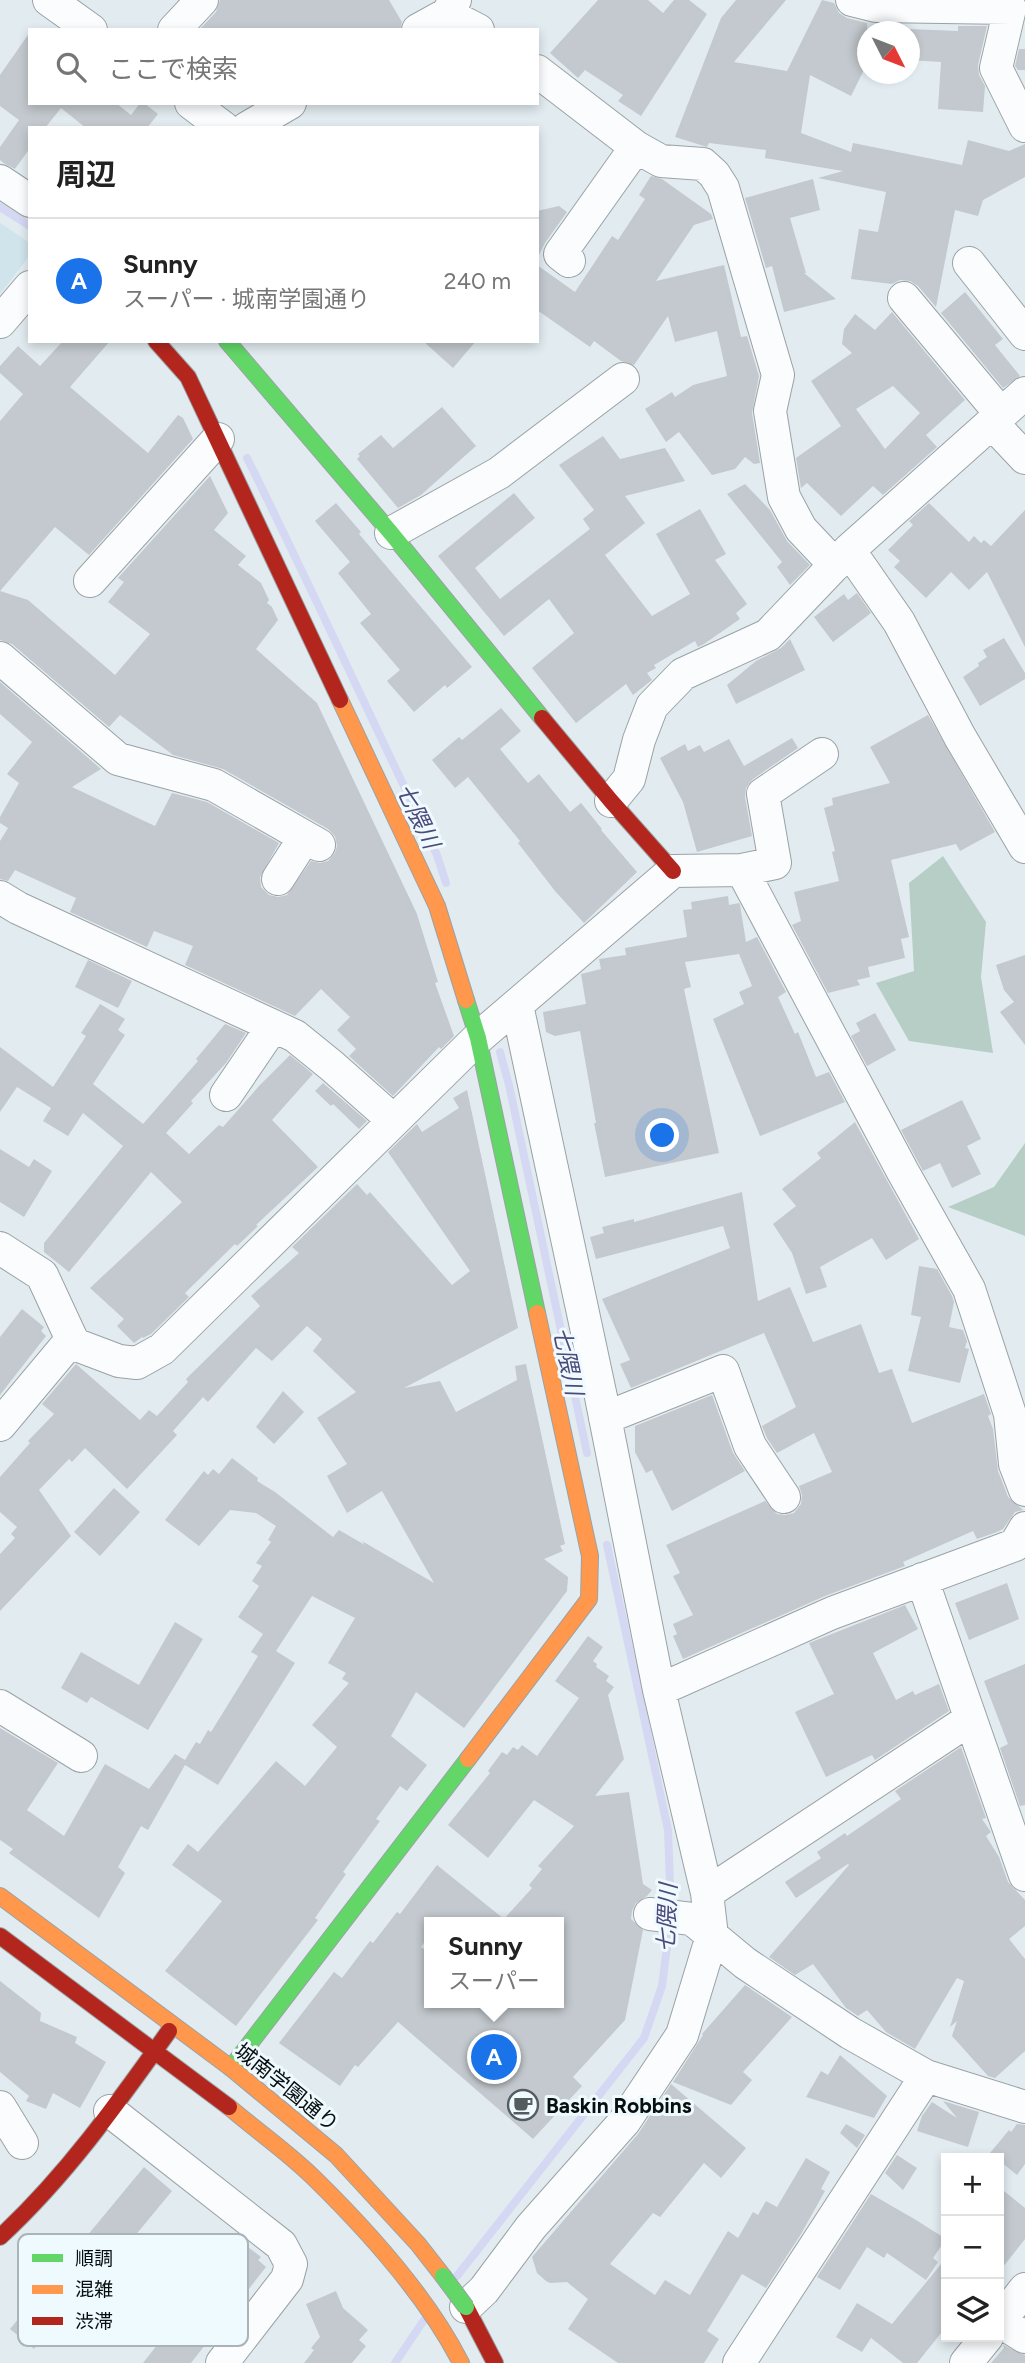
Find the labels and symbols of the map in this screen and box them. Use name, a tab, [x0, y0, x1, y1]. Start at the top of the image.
north arrow	[857, 21, 920, 84]
water label: 七隈川	[390, 779, 447, 856]
your location	[645, 1118, 679, 1152]
water label: 七隈川	[547, 1324, 589, 1401]
water label: 七隈川	[652, 1880, 682, 1953]
pin: A	[471, 2031, 517, 2083]
street label: 城南学園通り	[230, 2038, 344, 2136]
cafe icon: Baskin Robbins	[506, 2088, 540, 2122]
place label: Baskin Robbins	[546, 2093, 692, 2118]
legend	[18, 2234, 248, 2346]
text: 順調	[75, 2247, 113, 2270]
text: 混雑	[75, 2278, 113, 2301]
text: 渋滞	[75, 2310, 113, 2333]

